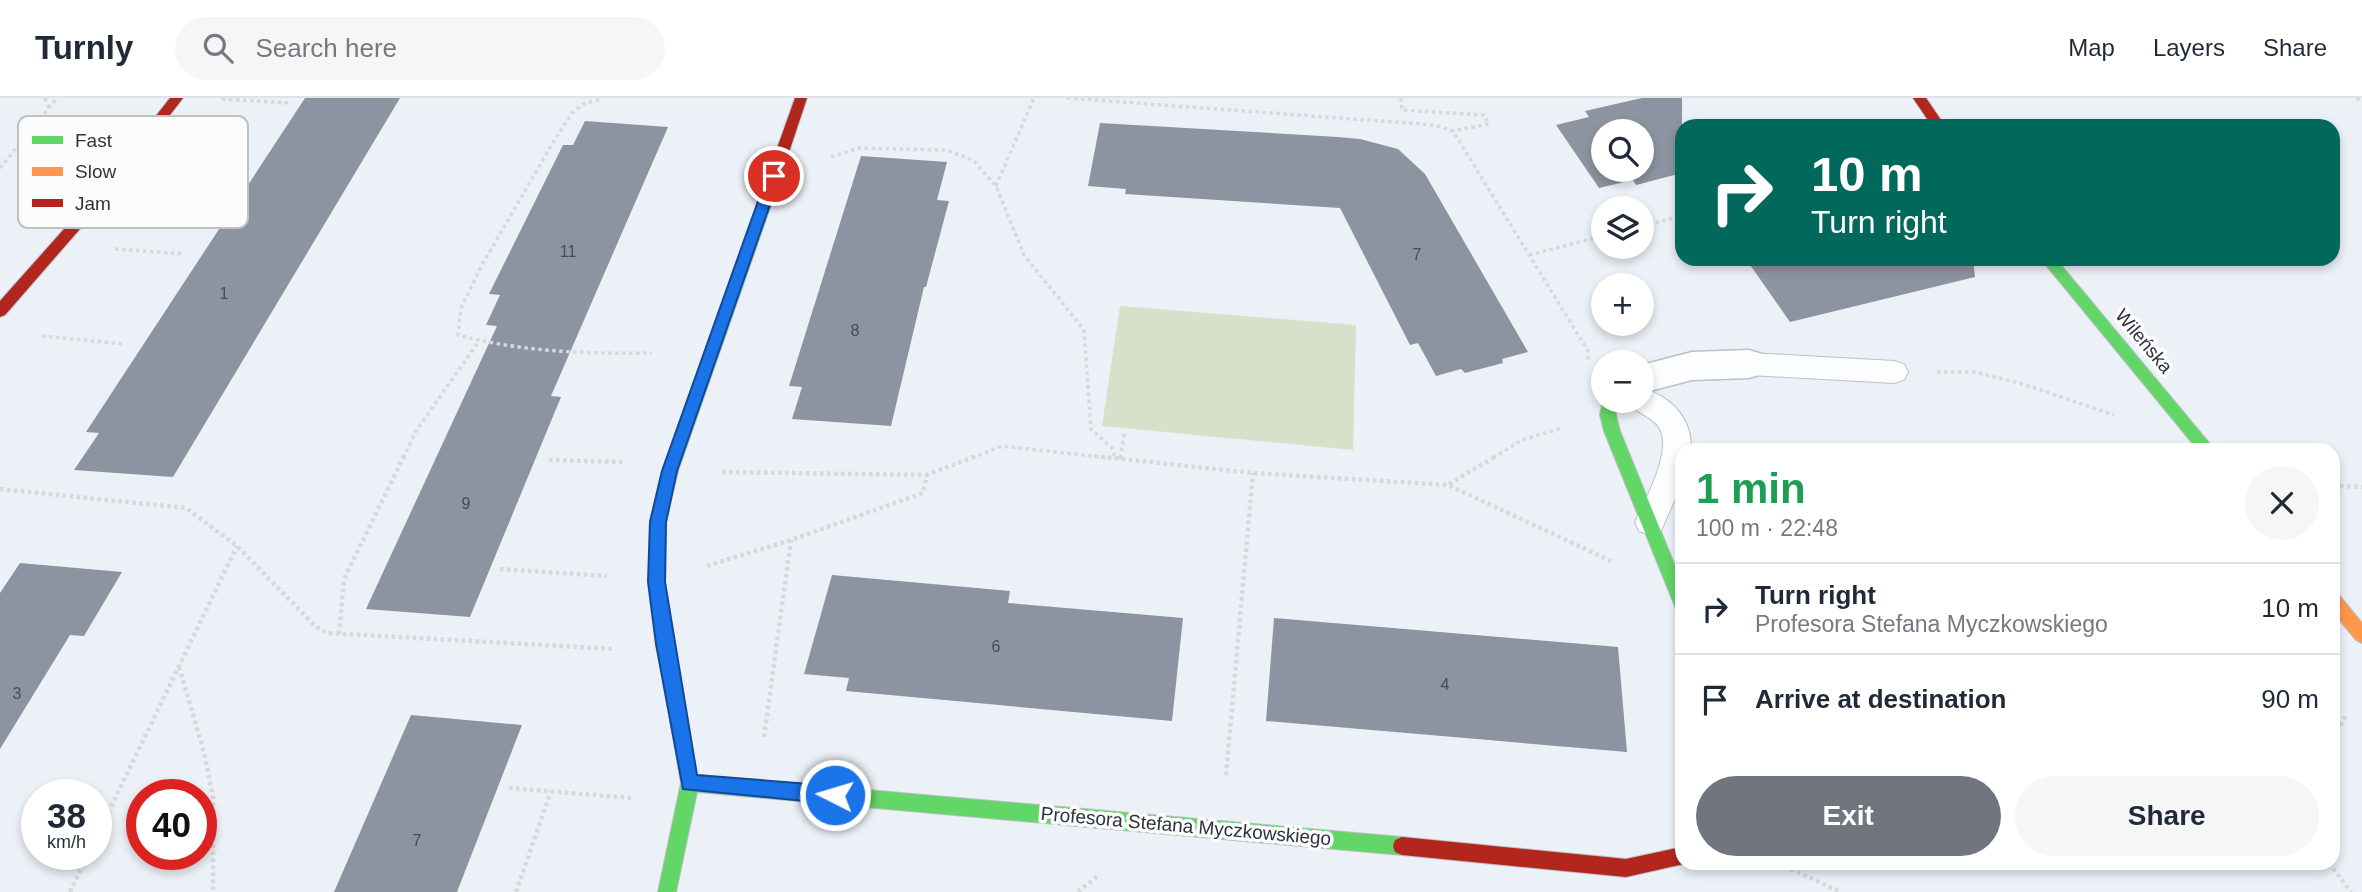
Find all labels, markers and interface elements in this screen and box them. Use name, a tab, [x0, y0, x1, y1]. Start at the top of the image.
search box	[175, 17, 665, 80]
text: Turnly	[35, 29, 133, 66]
icon: search	[199, 29, 237, 67]
text: Search here	[255, 33, 397, 63]
text: Map	[2068, 34, 2115, 61]
text: Layers	[2153, 34, 2225, 61]
text: Share	[2263, 34, 2327, 61]
legend	[18, 116, 248, 228]
map controls	[1591, 119, 1654, 413]
button: search	[1591, 119, 1654, 182]
text: Fast	[75, 130, 113, 151]
pin	[744, 146, 804, 206]
icon: right	[1696, 147, 1787, 238]
text: 10 m	[1811, 147, 1923, 201]
icon: arrive	[755, 157, 793, 195]
text: Slow	[75, 161, 116, 182]
text: Jam	[75, 193, 111, 214]
button: layers	[1591, 196, 1654, 259]
text: Turn right	[1811, 204, 1947, 240]
house number: 11	[560, 243, 576, 260]
house number: 7	[1413, 246, 1422, 263]
button: +	[1591, 273, 1654, 336]
house number: 1	[220, 285, 229, 302]
street label: Wileńska	[2111, 305, 2177, 378]
house number: 8	[851, 322, 860, 339]
button: −	[1591, 350, 1654, 413]
text: 1 min	[1696, 465, 1806, 512]
button: close	[2245, 466, 2319, 540]
house number: 9	[462, 495, 471, 512]
text: 100 m · 22:48	[1696, 515, 1838, 541]
text: Turn right	[1755, 580, 1876, 610]
icon: right	[1696, 590, 1734, 628]
text: 10 m	[2261, 593, 2319, 623]
text: Profesora Stefana Myczkowskiego	[1755, 611, 2108, 637]
house number: 6	[992, 638, 1001, 655]
house number: 4	[1441, 676, 1450, 693]
icon: arrive	[1696, 681, 1734, 719]
text: Arrive at destination	[1755, 684, 2006, 714]
text: 90 m	[2261, 684, 2319, 714]
house number: 3	[13, 685, 22, 702]
position arrow	[798, 758, 872, 832]
button: Exit	[1696, 776, 2001, 856]
button: Share	[2015, 776, 2319, 856]
speed limit sign: 40	[126, 779, 217, 870]
text: 38	[47, 796, 86, 835]
street label: Profesora Stefana Myczkowskiego	[1040, 803, 1332, 849]
text: km/h	[47, 832, 86, 852]
house number: 7	[413, 832, 422, 849]

